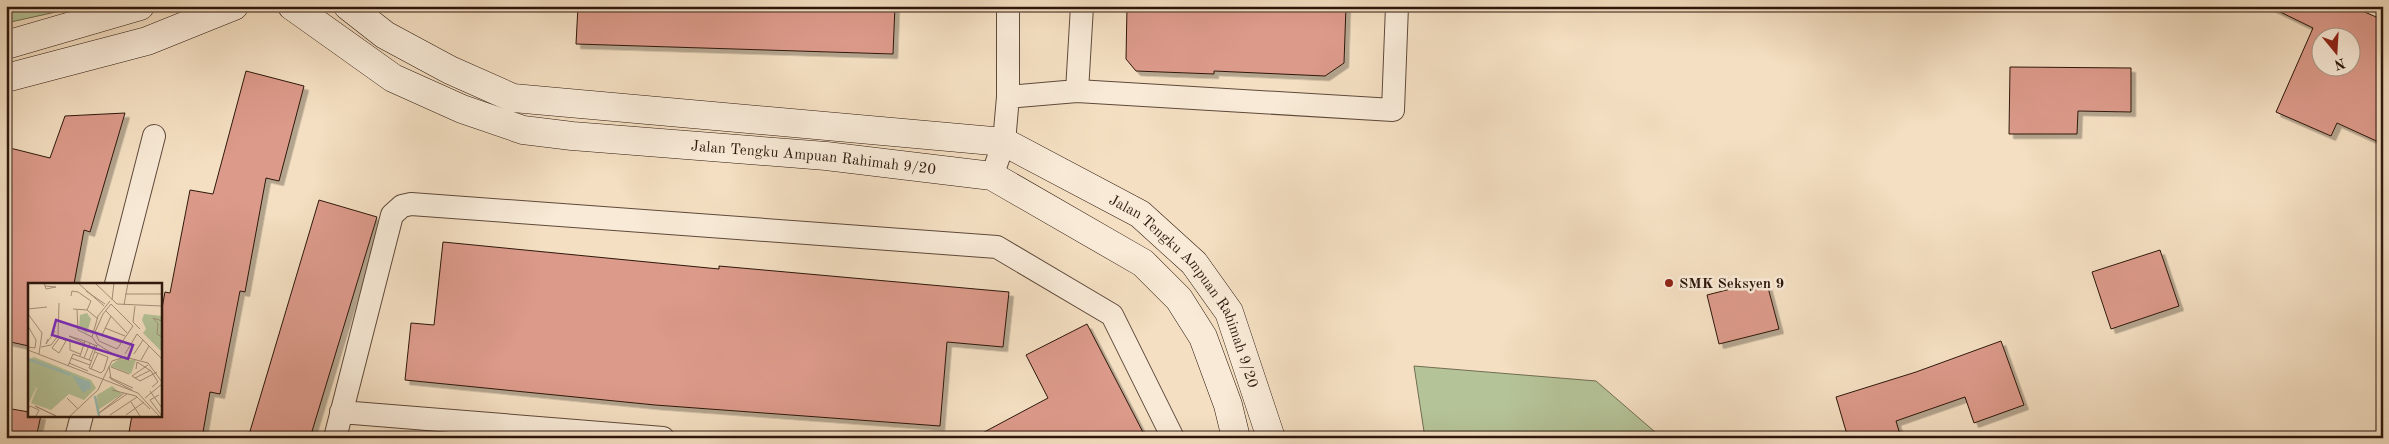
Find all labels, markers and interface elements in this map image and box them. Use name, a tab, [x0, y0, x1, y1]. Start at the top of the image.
north arrow	[2312, 28, 2362, 78]
text: N	[2332, 55, 2347, 72]
street label: Jalan Tengku Ampuan Rahimah 9/20	[690, 139, 937, 178]
street label: Jalan Tengku Ampuan Rahimah 9/20	[1106, 193, 1260, 390]
marker: SMK Seksyen 9	[1663, 277, 1675, 289]
place label: SMK Seksyen 9	[1679, 277, 1784, 292]
inset map	[28, 283, 161, 416]

